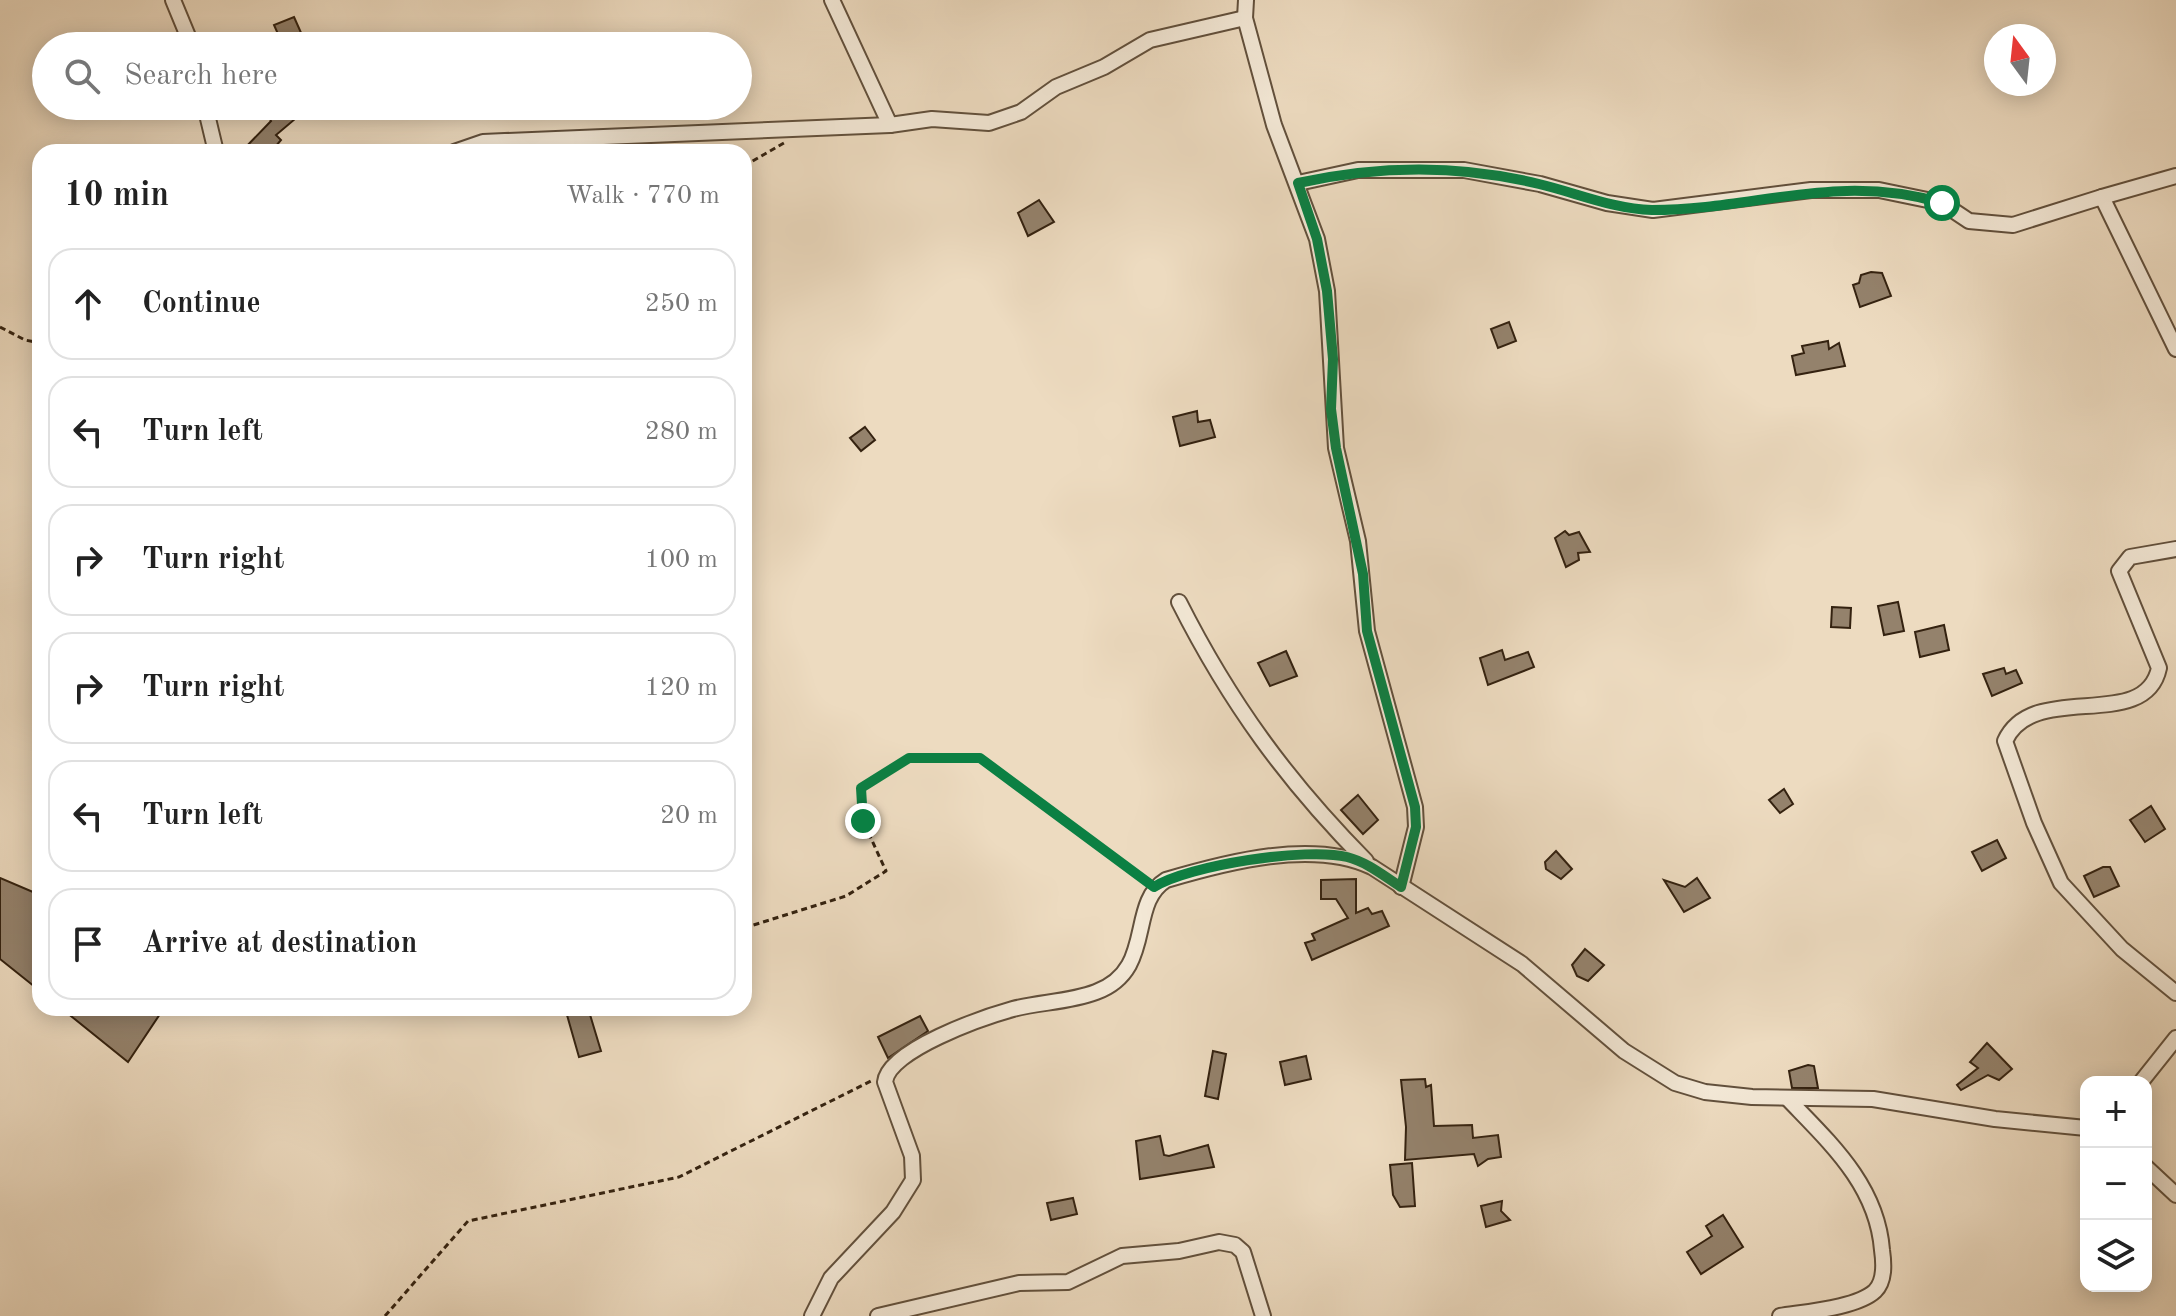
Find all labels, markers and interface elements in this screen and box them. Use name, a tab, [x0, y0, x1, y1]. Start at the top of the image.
north arrow	[1984, 24, 2056, 96]
search box	[32, 32, 752, 120]
icon: search	[60, 54, 104, 98]
text: Search here	[124, 61, 278, 91]
text: 10 min	[64, 179, 169, 213]
text: Walk · 770 m	[566, 183, 720, 209]
route start	[1924, 185, 1960, 221]
icon: ahead	[66, 282, 110, 326]
text: Continue	[142, 289, 261, 319]
text: 250 m	[645, 291, 718, 317]
icon: left	[66, 410, 110, 454]
text: Turn left	[142, 417, 263, 447]
text: 280 m	[645, 419, 718, 445]
icon: right	[66, 538, 110, 582]
text: Turn right	[142, 545, 284, 575]
text: 100 m	[645, 547, 718, 573]
icon: right	[66, 666, 110, 710]
text: Turn right	[142, 673, 284, 703]
text: 120 m	[645, 675, 718, 701]
icon: left	[66, 794, 110, 838]
text: Turn left	[142, 801, 263, 831]
text: 20 m	[660, 803, 718, 829]
route end	[845, 803, 881, 839]
icon: arrive	[66, 922, 110, 966]
text: Arrive at destination	[142, 929, 417, 959]
map controls	[2080, 1076, 2152, 1292]
button: +	[2080, 1076, 2152, 1148]
button: −	[2080, 1148, 2152, 1220]
button: layers	[2080, 1220, 2152, 1292]

